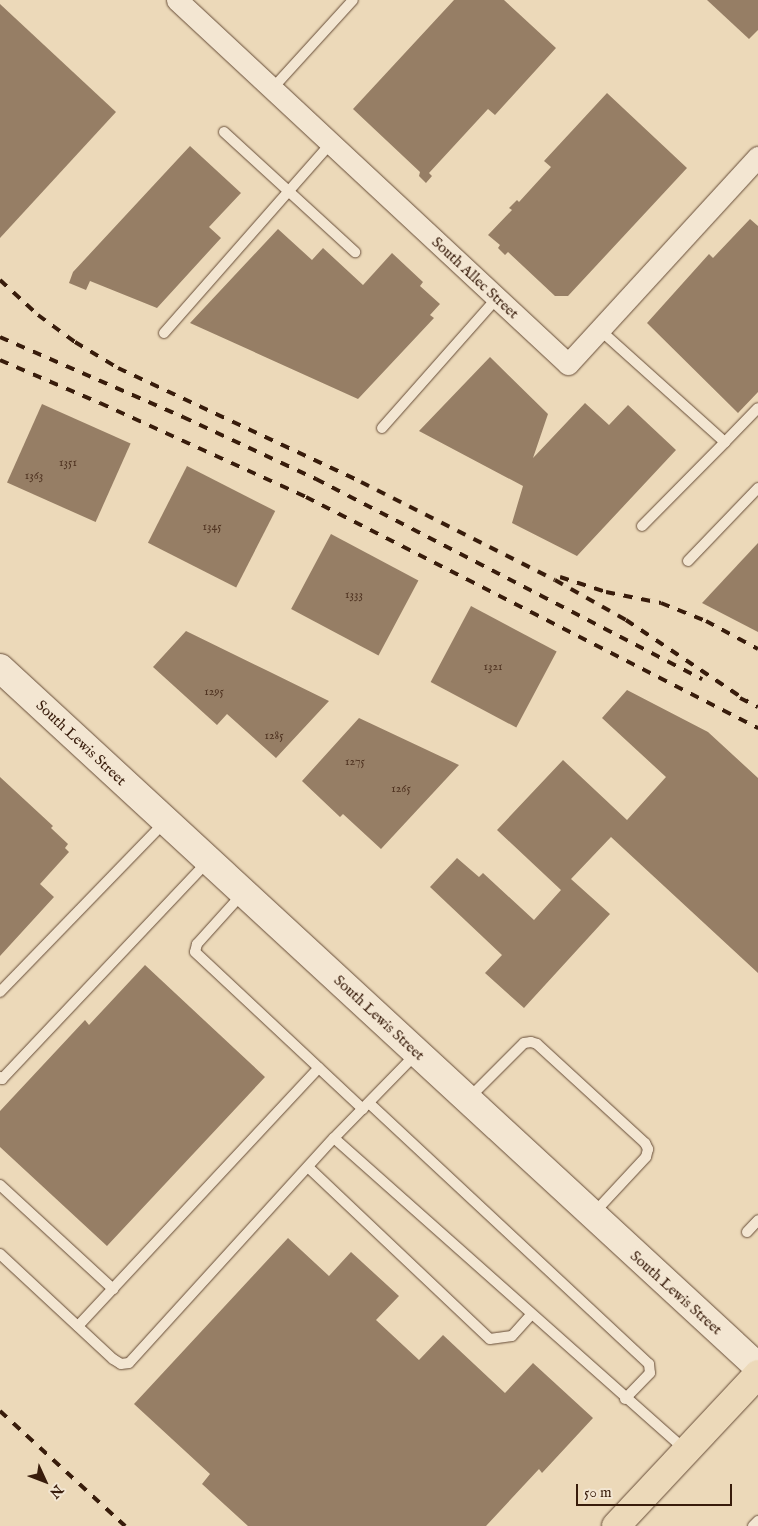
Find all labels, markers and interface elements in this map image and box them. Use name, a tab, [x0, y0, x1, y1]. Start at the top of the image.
street label: South Allec Street	[428, 233, 522, 323]
house number: 1351	[59, 456, 77, 470]
house number: 1363	[25, 469, 43, 483]
house number: 1345	[202, 520, 222, 534]
house number: 1333	[345, 588, 363, 602]
house number: 1321	[483, 660, 503, 674]
house number: 1295	[204, 685, 224, 699]
street label: South Lewis Street	[32, 696, 130, 790]
house number: 1285	[264, 729, 284, 743]
house number: 1275	[345, 755, 365, 769]
house number: 1265	[391, 782, 411, 796]
street label: South Lewis Street	[330, 971, 428, 1065]
street label: South Lewis Street	[626, 1247, 726, 1339]
north arrow	[20, 1456, 70, 1506]
scale bar	[578, 1474, 734, 1506]
text: N	[45, 1481, 67, 1502]
text: 50 m	[584, 1483, 612, 1502]

